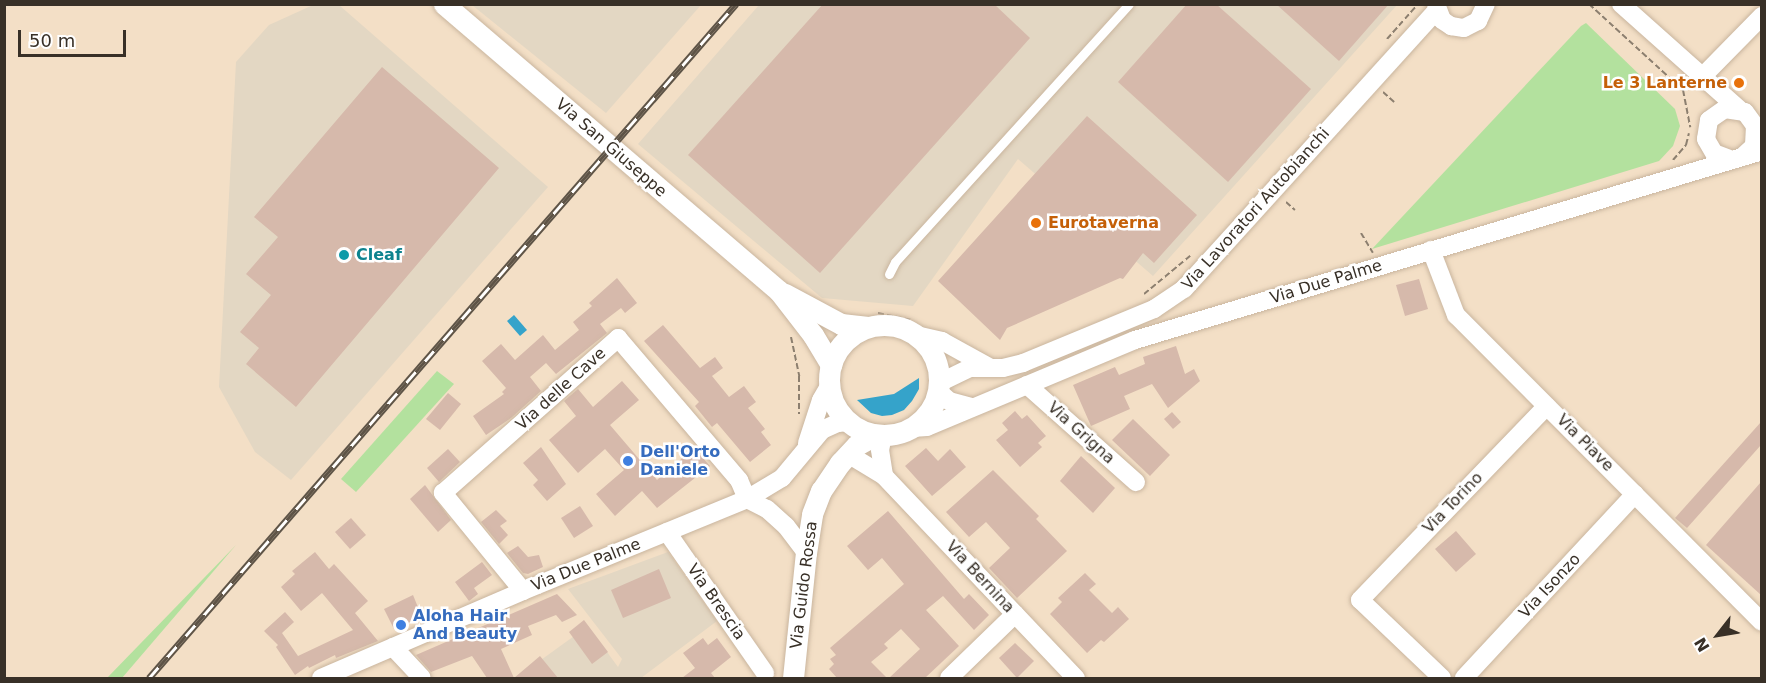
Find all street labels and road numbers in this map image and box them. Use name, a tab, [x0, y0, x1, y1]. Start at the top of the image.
street label: Via San Giuseppe	[552, 95, 670, 201]
street label: Via Lavoratori Autobianchi	[1178, 124, 1334, 294]
street label: Via Due Palme	[1268, 256, 1384, 308]
street label: Via delle Cave	[512, 344, 610, 434]
street label: Via Grigna	[1044, 398, 1118, 468]
street label: Via Piave	[1552, 410, 1618, 476]
street label: Via Torino	[1419, 468, 1487, 538]
street label: Via Guido Rossa	[787, 520, 821, 650]
street label: Via Due Palme	[529, 534, 643, 596]
street label: Via Bernina	[942, 537, 1018, 617]
street label: Via Isonzo	[1515, 550, 1585, 622]
street label: Via Brescia	[683, 560, 749, 644]

